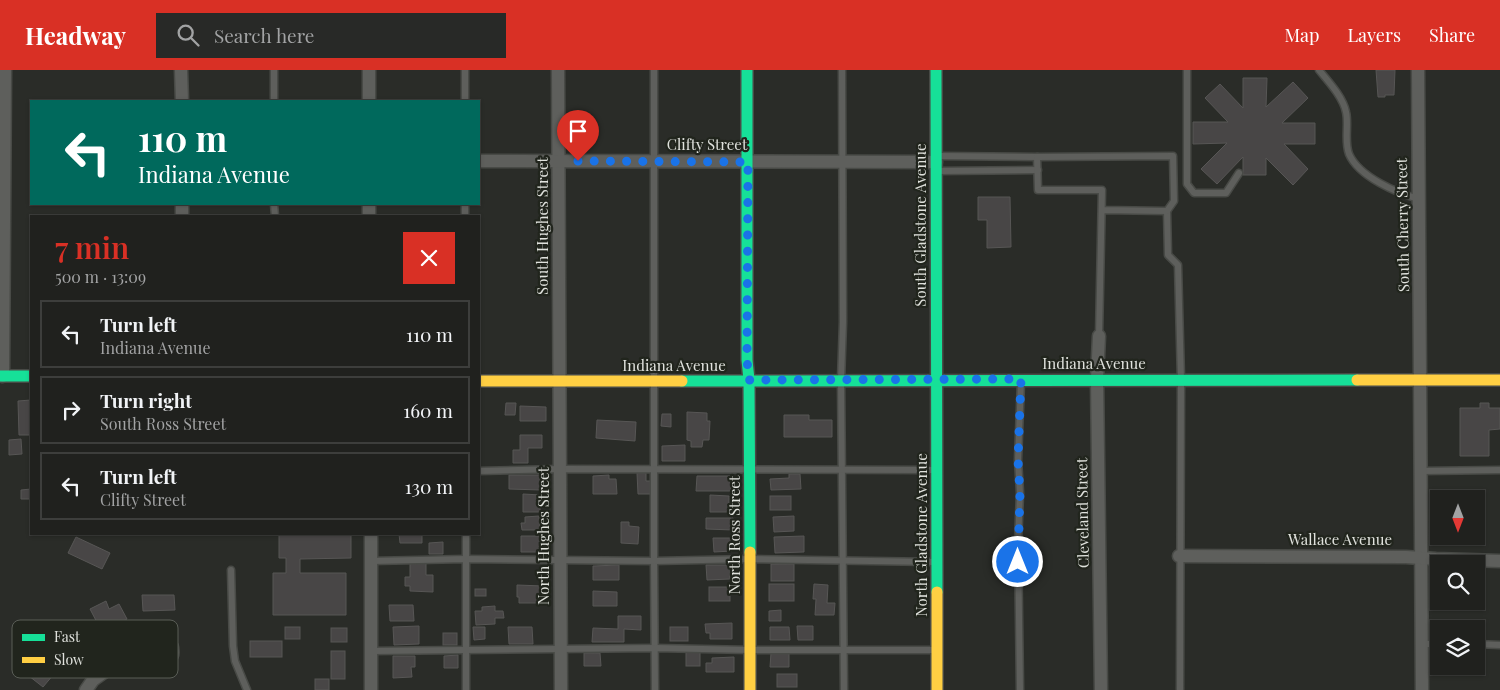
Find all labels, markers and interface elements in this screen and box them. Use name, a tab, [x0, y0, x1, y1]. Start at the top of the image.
search box	[156, 13, 506, 58]
text: Headway	[25, 19, 126, 51]
icon: search	[174, 21, 202, 49]
text: Search here	[214, 22, 314, 48]
text: Map	[1284, 23, 1319, 47]
text: Layers	[1347, 23, 1401, 47]
text: Share	[1429, 23, 1475, 47]
pin	[557, 110, 599, 161]
text: 110 m	[138, 114, 227, 161]
icon: arrive	[564, 117, 592, 145]
icon: left	[55, 120, 120, 185]
street label: Clifty Street	[667, 134, 748, 154]
street label: South Gladstone Avenue	[910, 143, 930, 307]
street label: South Hughes Street	[532, 156, 552, 295]
street label: South Cherry Street	[1391, 157, 1413, 292]
text: Indiana Avenue	[138, 159, 290, 189]
text: 7 min	[55, 227, 129, 267]
button: close	[403, 232, 455, 284]
text: 500 m · 13:09	[55, 266, 146, 287]
text: Turn left	[100, 311, 177, 337]
icon: left	[57, 320, 85, 348]
text: 110 m	[406, 321, 453, 347]
text: Indiana Avenue	[100, 337, 211, 358]
street label: Indiana Avenue	[1042, 353, 1146, 373]
street label: Indiana Avenue	[622, 355, 726, 375]
text: Turn right	[100, 387, 192, 413]
icon: right	[57, 396, 85, 424]
text: 160 m	[403, 397, 453, 423]
text: South Ross Street	[100, 413, 226, 434]
street label: North Gladstone Avenue	[911, 453, 931, 617]
street label: Cleveland Street	[1071, 457, 1093, 568]
text: Turn left	[100, 463, 177, 489]
street label: North Hughes Street	[533, 466, 553, 605]
icon: left	[57, 472, 85, 500]
text: 130 m	[405, 473, 453, 499]
street label: North Ross Street	[724, 475, 744, 594]
text: Clifty Street	[100, 489, 186, 510]
north arrow	[1430, 490, 1485, 545]
map controls	[1430, 490, 1485, 675]
street label: Wallace Avenue	[1287, 529, 1392, 549]
position arrow	[991, 535, 1043, 587]
button: search	[1430, 555, 1485, 610]
legend	[12, 620, 178, 678]
button: layers	[1430, 620, 1485, 675]
text: Fast	[54, 627, 81, 646]
text: Slow	[54, 650, 84, 669]

